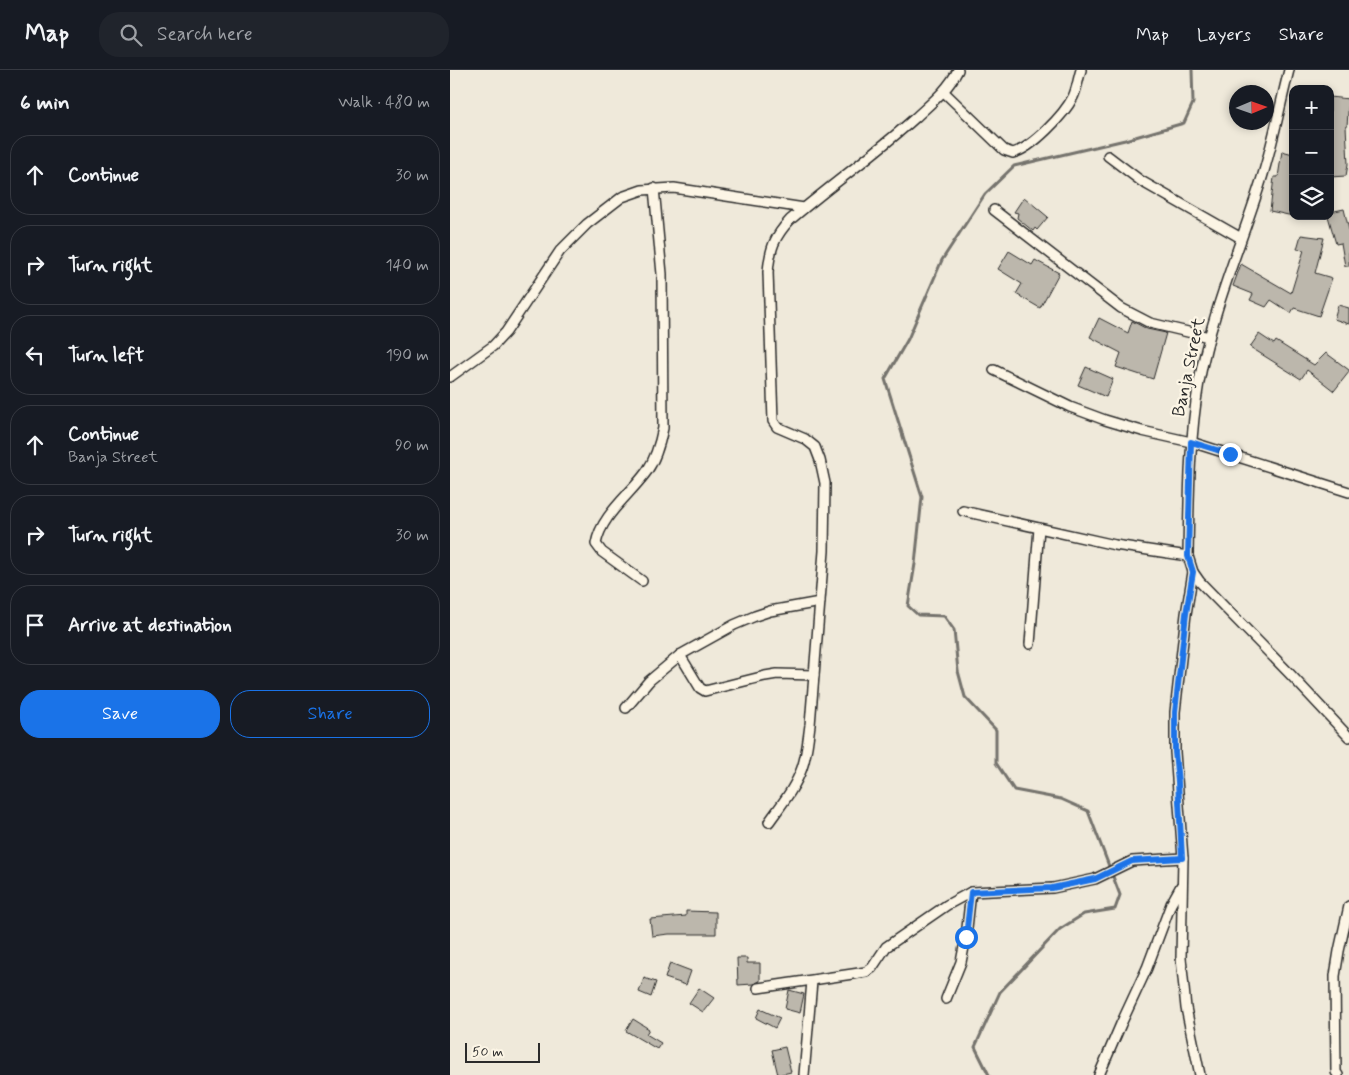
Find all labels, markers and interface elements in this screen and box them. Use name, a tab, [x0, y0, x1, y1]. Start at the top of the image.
search box	[99, 12, 449, 57]
text: Map	[25, 19, 69, 50]
icon: search	[117, 21, 145, 49]
text: Search here	[157, 22, 253, 47]
text: Map	[1136, 23, 1169, 47]
text: Layers	[1197, 23, 1251, 47]
text: Share	[1279, 23, 1324, 47]
north arrow	[1229, 85, 1274, 130]
map controls	[1289, 85, 1334, 220]
button: +	[1289, 85, 1334, 130]
text: 6 min	[20, 89, 70, 117]
text: Walk · 480 m	[338, 92, 430, 113]
button: −	[1289, 130, 1334, 175]
icon: ahead	[21, 161, 49, 189]
text: Continue	[68, 163, 139, 188]
text: 30 m	[396, 165, 429, 186]
button: layers	[1289, 175, 1334, 220]
icon: right	[21, 251, 49, 279]
text: Turn right	[68, 253, 152, 278]
text: 140 m	[385, 255, 429, 276]
street label: Banja Street	[1167, 315, 1211, 419]
icon: left	[21, 341, 49, 369]
text: Turn left	[68, 343, 144, 368]
text: 190 m	[386, 345, 429, 366]
text: Continue	[68, 422, 139, 447]
icon: ahead	[21, 431, 49, 459]
text: 90 m	[395, 435, 429, 456]
route end	[1219, 443, 1242, 466]
text: Banja Street	[68, 447, 158, 468]
icon: right	[21, 521, 49, 549]
text: Turn right	[68, 523, 152, 548]
text: 30 m	[396, 525, 429, 546]
icon: arrive	[21, 611, 49, 639]
text: Arrive at destination	[68, 613, 232, 638]
button: Save	[20, 690, 220, 738]
button: Share	[230, 690, 430, 738]
route start	[955, 926, 978, 949]
scale bar	[465, 1040, 540, 1063]
text: 50 m	[472, 1043, 503, 1061]

